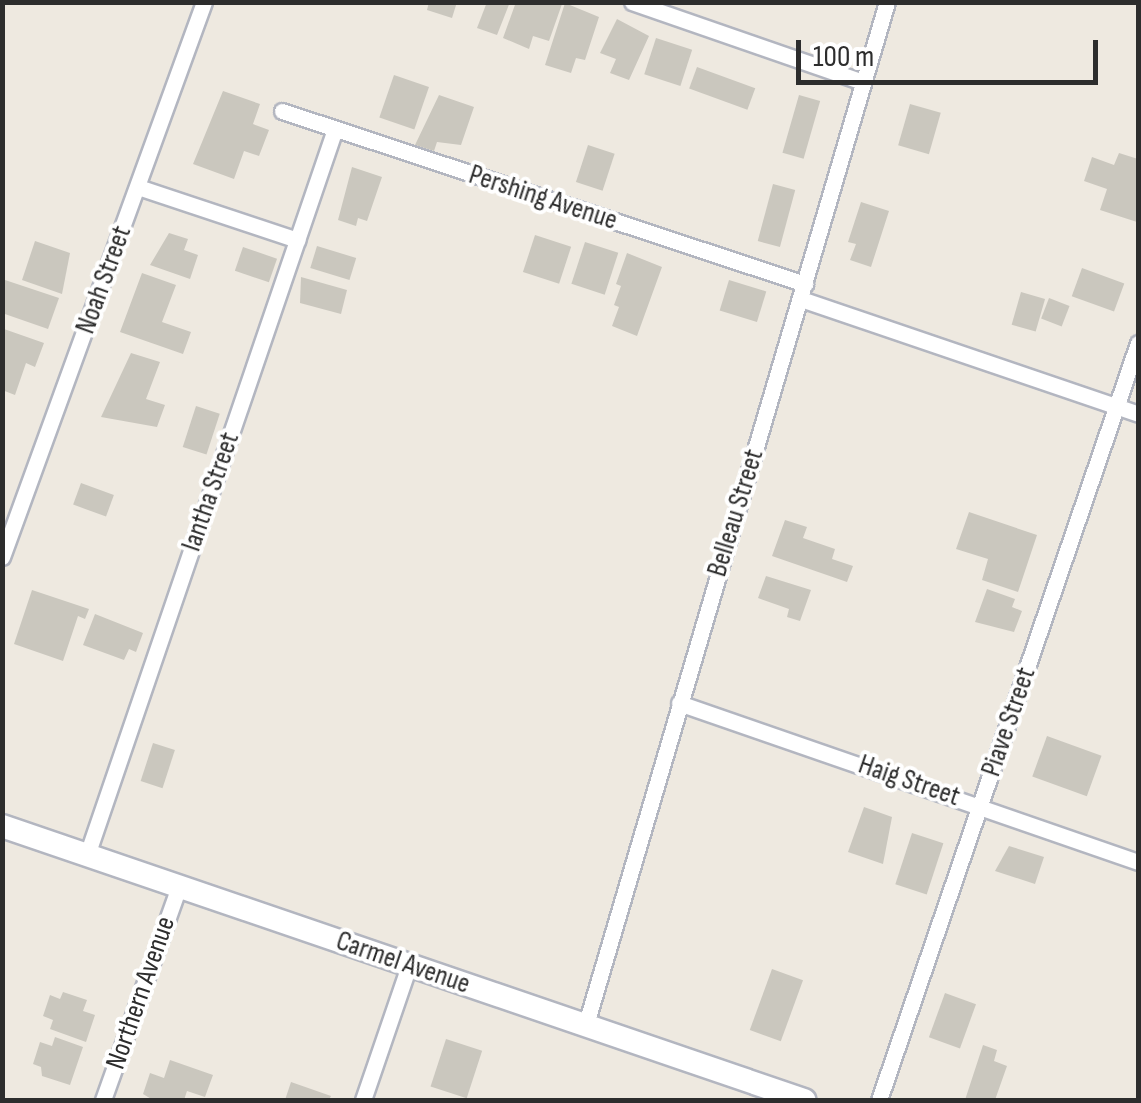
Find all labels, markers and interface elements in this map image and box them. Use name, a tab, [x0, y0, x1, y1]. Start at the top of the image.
scale bar	[801, 20, 1104, 82]
text: 100 m	[813, 39, 874, 75]
street label: Pershing Avenue	[465, 158, 621, 238]
street label: Noah Street	[69, 222, 139, 338]
street label: Iantha Street	[175, 428, 247, 556]
street label: Belleau Street	[701, 445, 771, 581]
street label: Piave Street	[975, 663, 1043, 781]
street label: Haig Street	[854, 748, 964, 814]
street label: Northern Avenue	[99, 912, 183, 1074]
street label: Carmel Avenue	[332, 924, 474, 1002]

